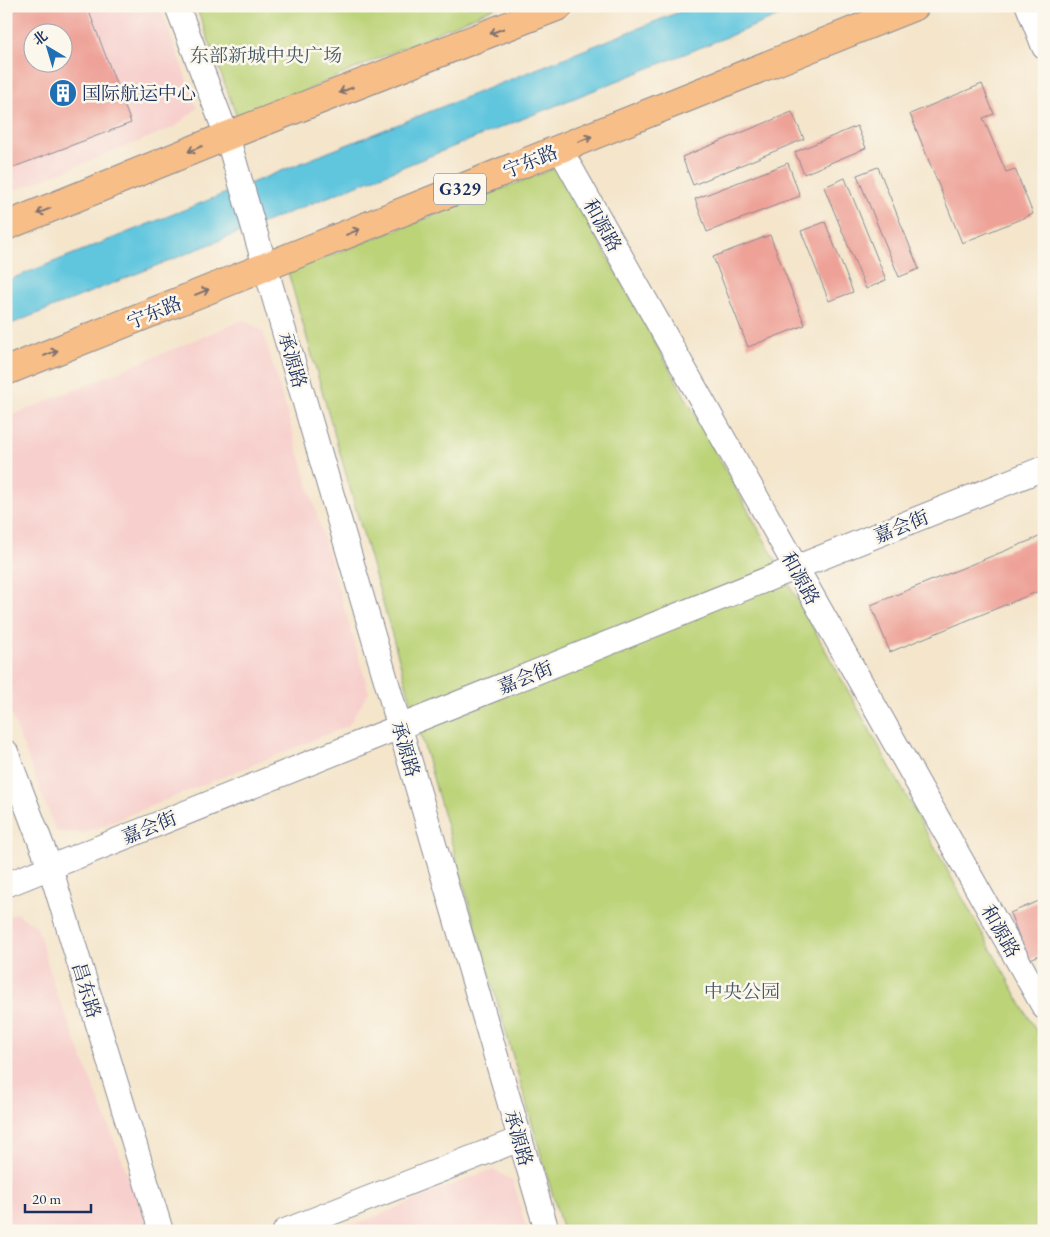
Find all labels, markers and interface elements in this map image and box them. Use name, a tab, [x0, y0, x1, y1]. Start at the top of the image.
north arrow	[22, 22, 72, 72]
text: 北	[29, 26, 51, 49]
one-way arrow	[490, 26, 505, 36]
park label: 东部新城中央广场	[190, 43, 342, 68]
building icon: 国际航运中心	[48, 78, 78, 108]
place label: 国际航运中心	[82, 81, 196, 106]
one-way arrow	[339, 86, 354, 95]
one-way arrow	[577, 133, 592, 143]
street label: 宁东路	[499, 139, 561, 184]
one-way arrow	[188, 145, 203, 155]
road number: G329	[434, 173, 486, 204]
street label: 和源路	[578, 194, 627, 256]
one-way arrow	[37, 206, 52, 216]
one-way arrow	[345, 226, 360, 236]
one-way arrow	[194, 287, 209, 296]
street label: 宁东路	[123, 290, 185, 335]
street label: 承源路	[273, 329, 312, 391]
one-way arrow	[43, 348, 59, 357]
street label: 嘉会街	[870, 504, 932, 549]
street label: 和源路	[776, 547, 825, 609]
street label: 嘉会街	[494, 655, 556, 700]
street label: 承源路	[386, 718, 425, 780]
street label: 嘉会街	[118, 805, 180, 850]
street label: 和源路	[975, 900, 1026, 962]
street label: 昌东路	[66, 959, 107, 1021]
park label: 中央公园	[704, 979, 780, 1004]
street label: 承源路	[499, 1107, 538, 1169]
scale bar	[25, 1182, 91, 1214]
text: 20 m	[32, 1189, 61, 1208]

